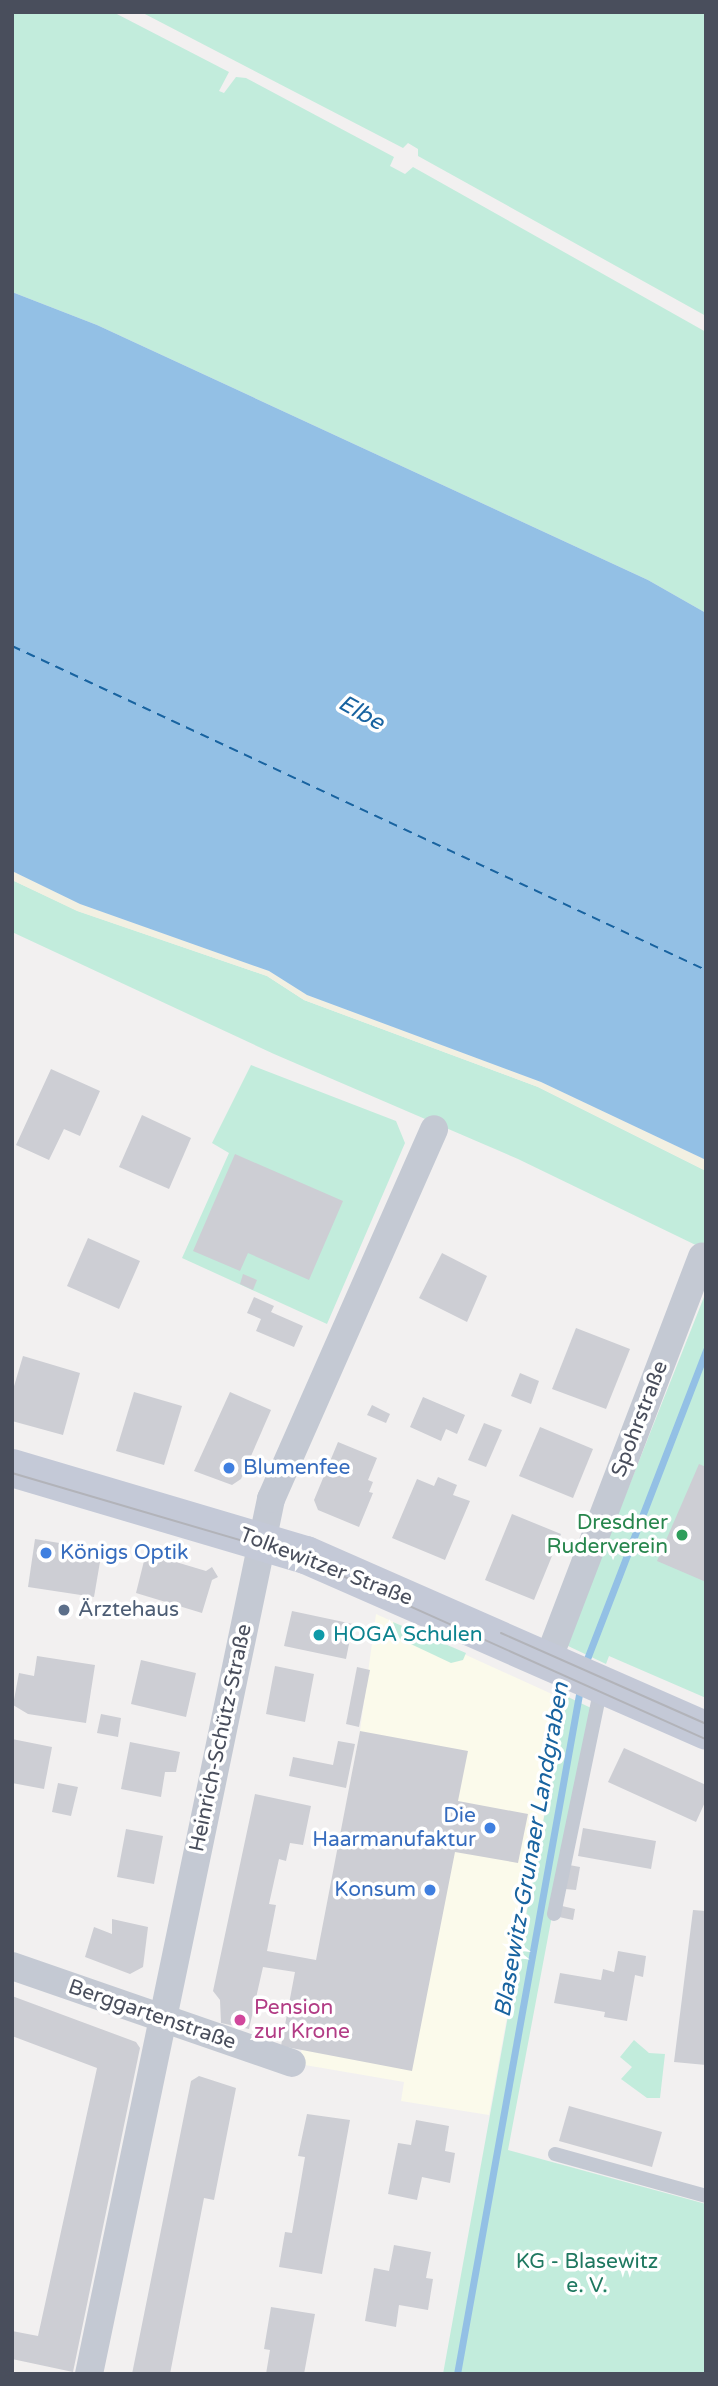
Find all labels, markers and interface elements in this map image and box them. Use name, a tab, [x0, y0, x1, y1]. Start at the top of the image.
water label: Elbe	[333, 689, 389, 737]
street label: Spohrstraße	[606, 1357, 674, 1481]
place label: Blumenfee	[243, 1455, 350, 1481]
marker: Blumenfee	[221, 1460, 237, 1476]
place label: Dresdner Ruderverein	[547, 1510, 668, 1560]
street label: Tolkewitzer Straße	[236, 1522, 416, 1612]
marker: Dresdner Ruderverein	[674, 1527, 690, 1543]
place label: Königs Optik	[60, 1540, 188, 1566]
marker: Königs Optik	[38, 1545, 54, 1561]
place label: Ärztehaus	[78, 1597, 179, 1623]
marker: Ärztehaus	[56, 1602, 72, 1618]
street label: Heinrich-Schütz-Straße	[185, 1622, 257, 1854]
place label: HOGA Schulen	[333, 1622, 482, 1648]
marker: HOGA Schulen	[311, 1627, 327, 1643]
water label: Blasewitz‐Grunaer Landgraben	[489, 1680, 575, 2020]
place label: Die Haarmanufaktur	[312, 1803, 476, 1853]
marker: Die Haarmanufaktur	[482, 1820, 498, 1836]
place label: Konsum	[334, 1877, 416, 1903]
marker: Konsum	[422, 1882, 438, 1898]
street label: Berggartenstraße	[65, 1975, 239, 2055]
place label: Pension zur Krone	[254, 1995, 350, 2045]
marker: Pension zur Krone	[232, 2012, 248, 2028]
park label: KG - Blasewitz e. V.	[516, 2249, 658, 2299]

